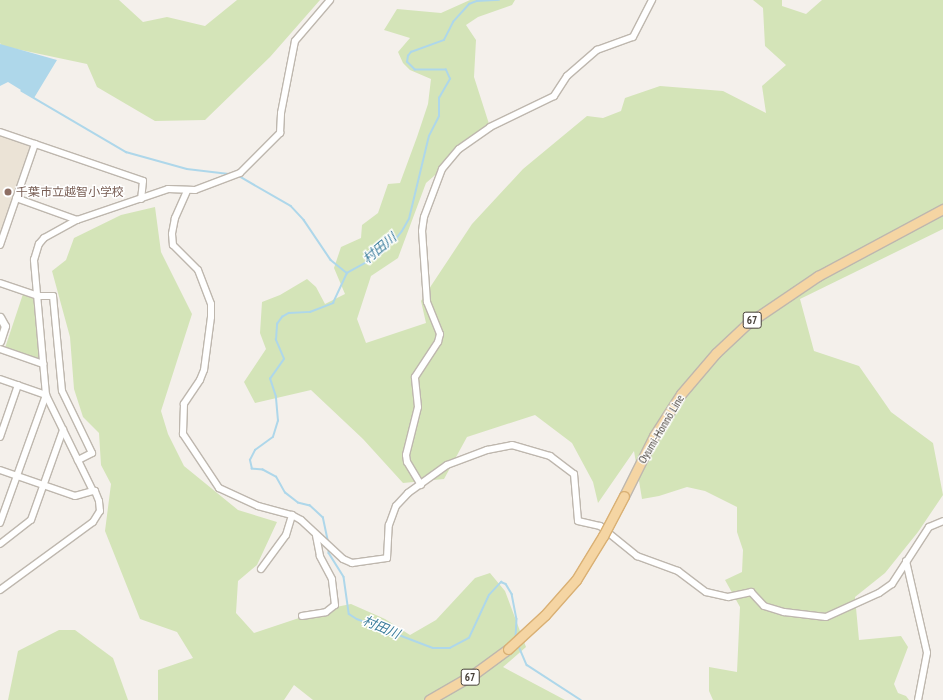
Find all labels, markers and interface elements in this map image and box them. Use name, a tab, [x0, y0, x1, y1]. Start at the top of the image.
place label: 千葉市立越智小学校	[16, 185, 124, 199]
marker: 千葉市立越智小学校	[3, 187, 13, 197]
water label: 村田川	[360, 230, 400, 268]
road number: 67	[742, 311, 762, 329]
street label: Oyumi-Honnō Line	[635, 392, 687, 466]
water label: 村田川	[360, 613, 402, 643]
road number: 67	[460, 668, 480, 686]

